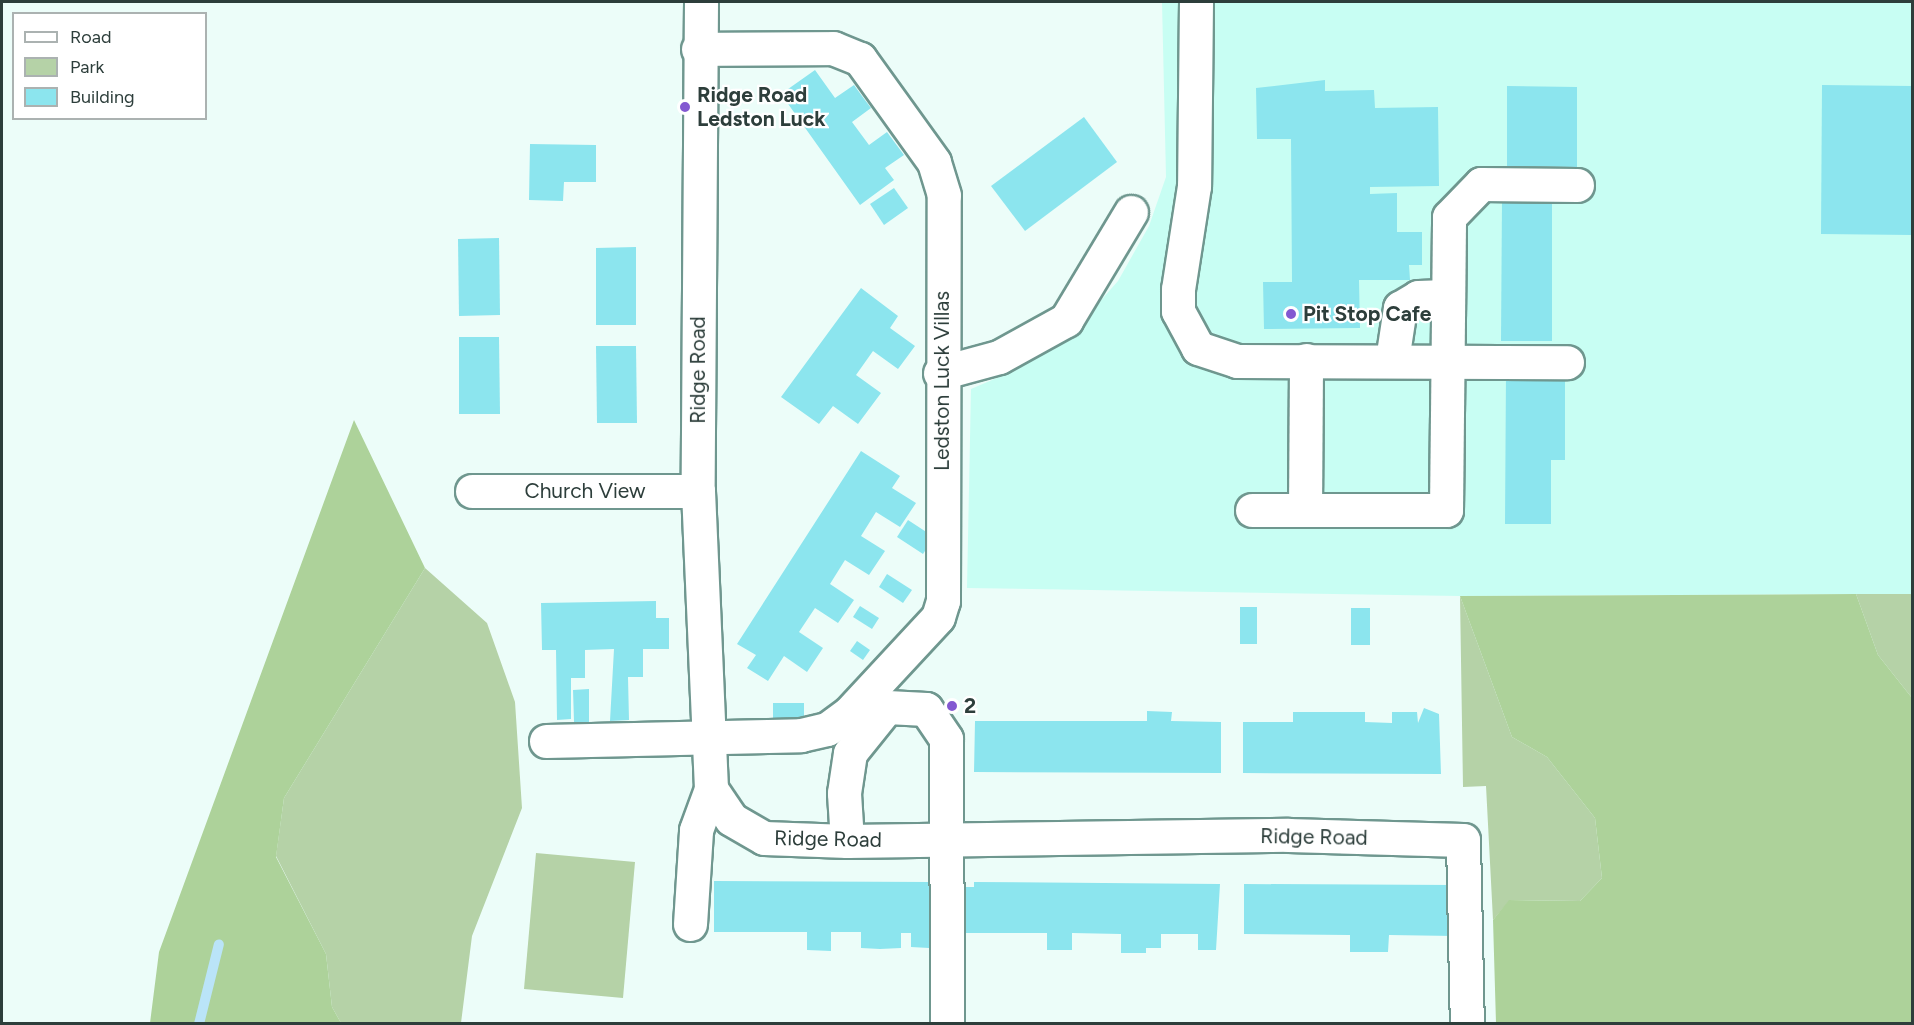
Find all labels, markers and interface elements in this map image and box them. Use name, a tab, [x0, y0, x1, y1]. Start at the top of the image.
legend	[12, 12, 207, 120]
text: Road	[70, 26, 111, 48]
text: Park	[70, 56, 104, 78]
place label: Ridge Road Ledston Luck	[697, 82, 826, 132]
text: Building	[70, 86, 135, 108]
marker: Ridge Road Ledston Luck	[678, 100, 692, 114]
street label: Ledston Luck Villas	[929, 291, 955, 471]
place label: Pit Stop Cafe	[1303, 301, 1431, 327]
marker: Pit Stop Cafe	[1284, 307, 1298, 321]
street label: Ridge Road	[685, 316, 711, 424]
street label: Church View	[524, 478, 646, 504]
place label: 2	[964, 693, 976, 719]
marker: 2	[945, 699, 959, 713]
street label: Ridge Road	[1260, 823, 1368, 851]
street label: Ridge Road	[774, 825, 882, 853]

